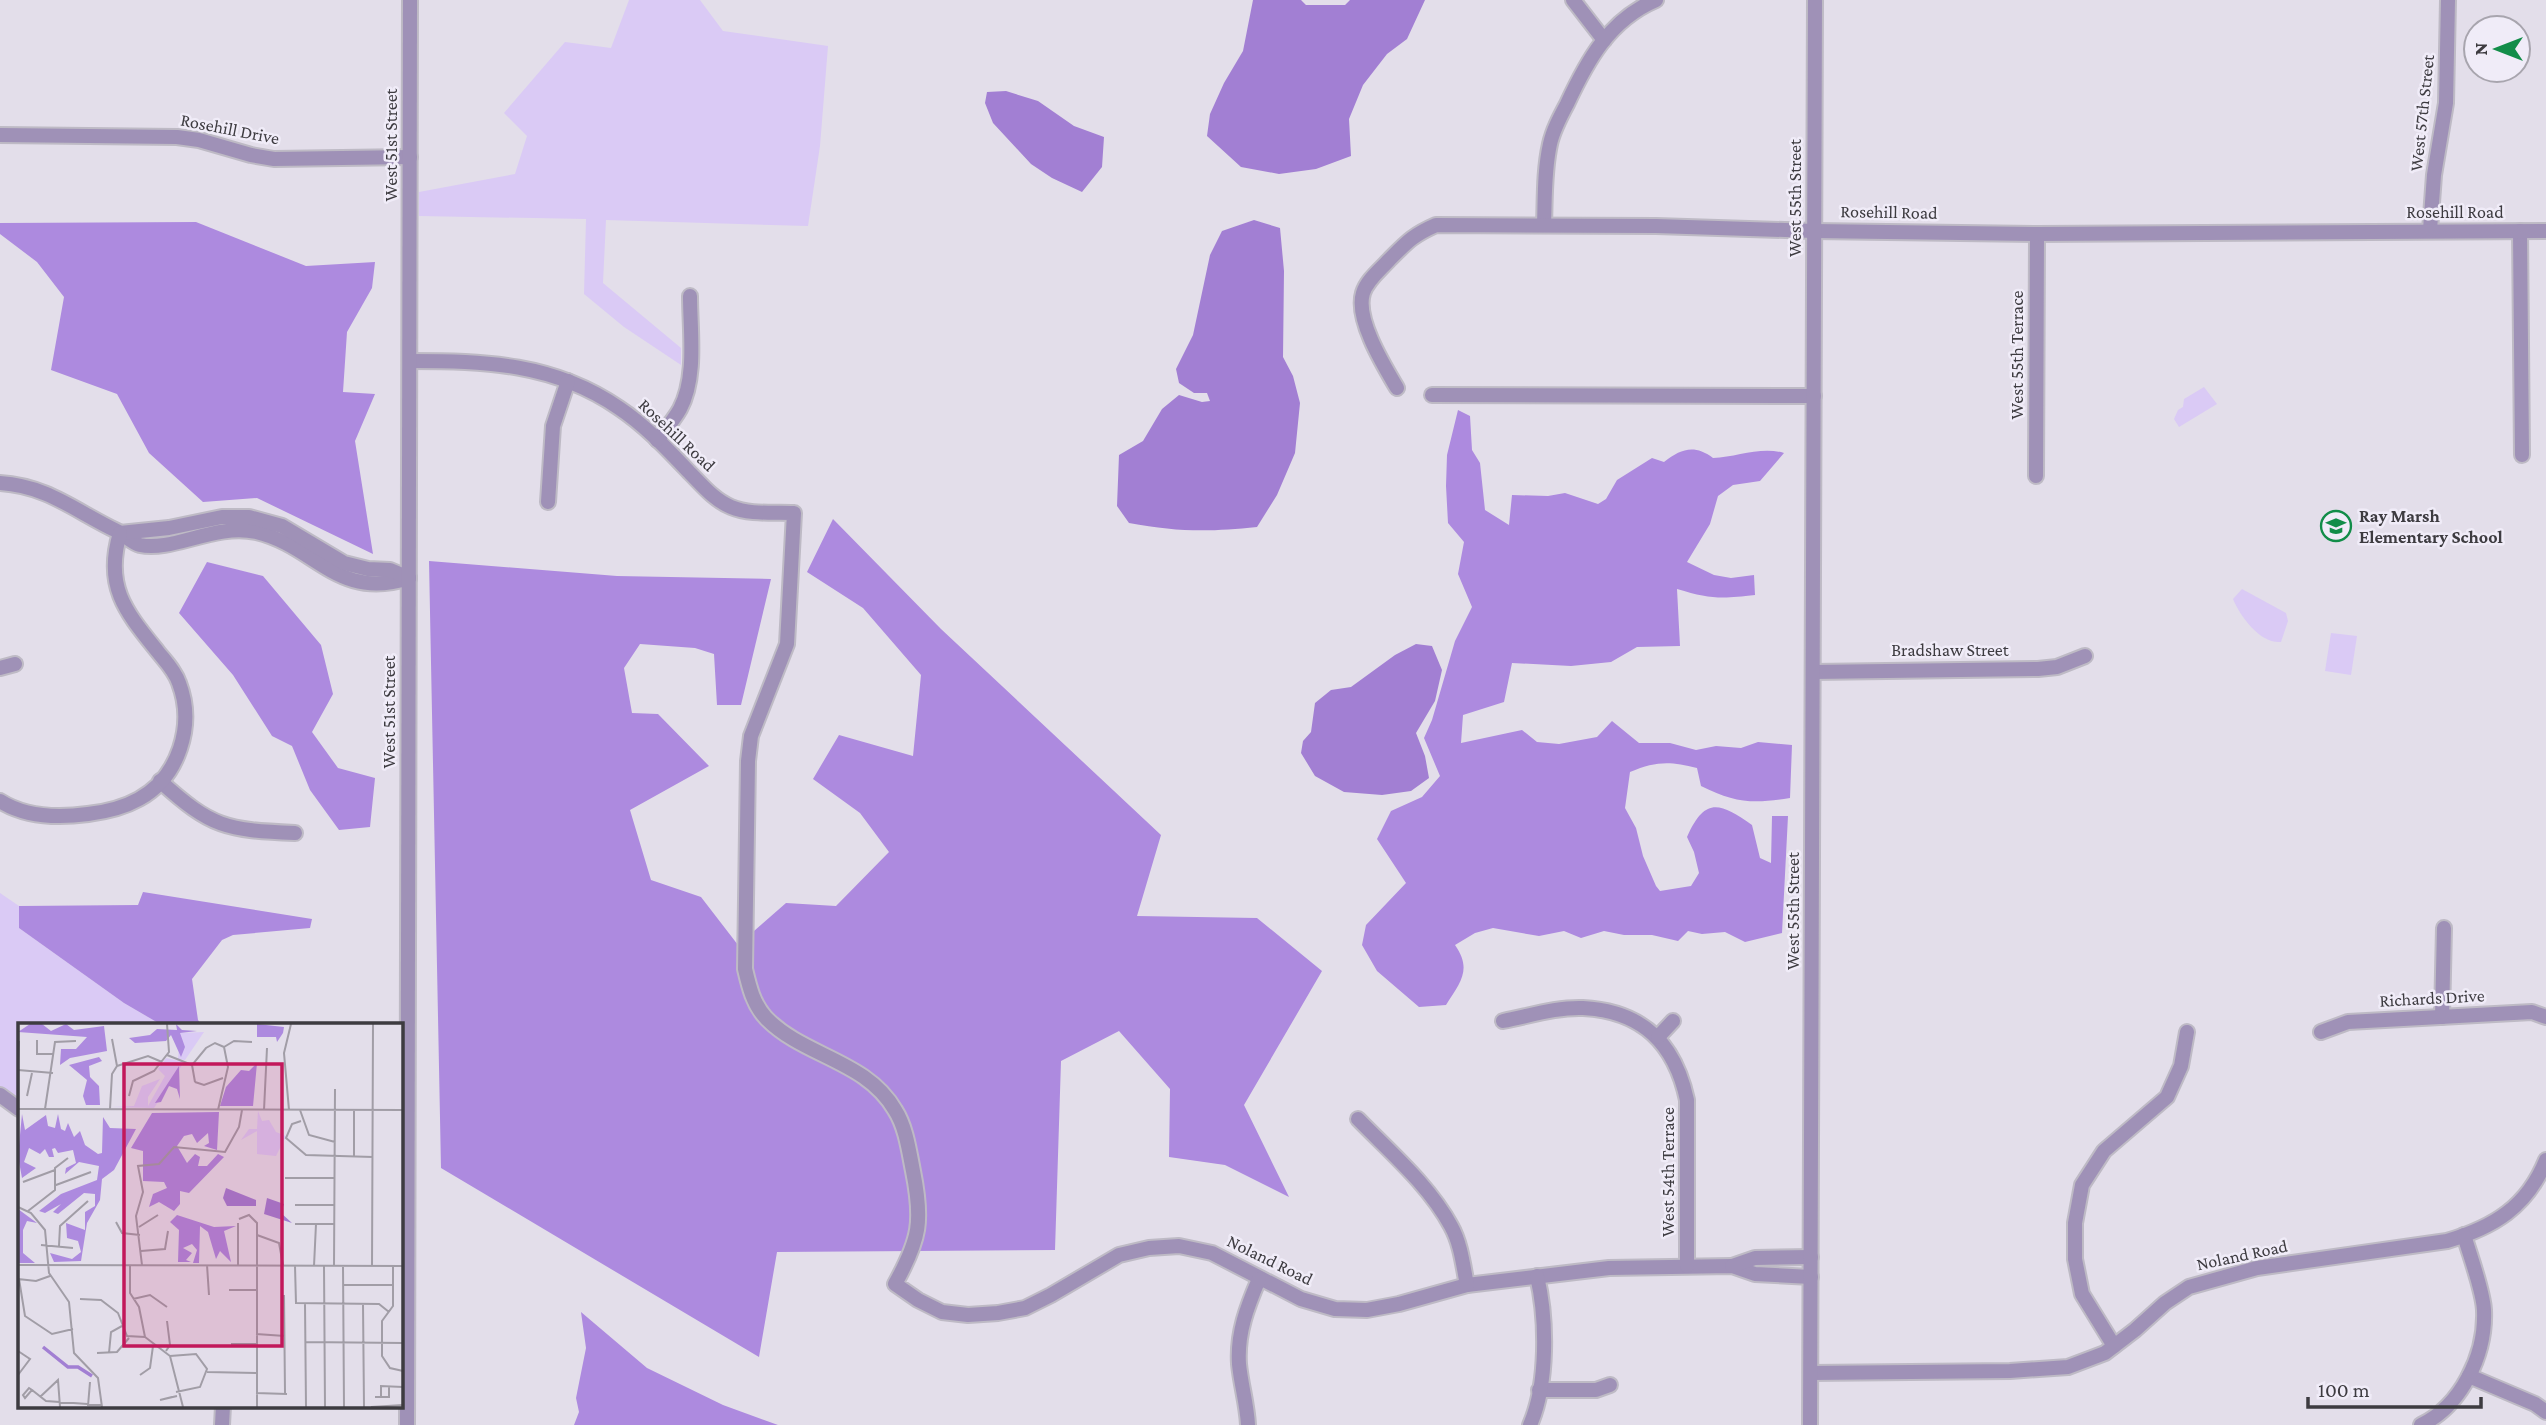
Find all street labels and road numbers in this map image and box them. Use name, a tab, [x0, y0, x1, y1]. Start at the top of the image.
street label: West 57th Street	[2406, 53, 2438, 172]
street label: West 51st Street	[381, 87, 401, 202]
street label: Rosehill Drive	[179, 110, 281, 148]
street label: West 55th Street	[1785, 138, 1805, 257]
street label: Rosehill Road	[1840, 201, 1938, 223]
street label: Rosehill Road	[2406, 202, 2504, 222]
street label: West 55th Terrace	[2007, 290, 2027, 419]
street label: Rosehill Road	[635, 394, 720, 476]
street label: Bradshaw Street	[1891, 640, 2010, 660]
street label: West 51st Street	[379, 654, 399, 769]
street label: West 55th Street	[1783, 851, 1803, 970]
street label: Richards Drive	[2379, 985, 2485, 1011]
street label: West 54th Terrace	[1658, 1107, 1678, 1237]
street label: Noland Road	[1224, 1231, 1317, 1290]
street label: Noland Road	[2195, 1235, 2290, 1274]

